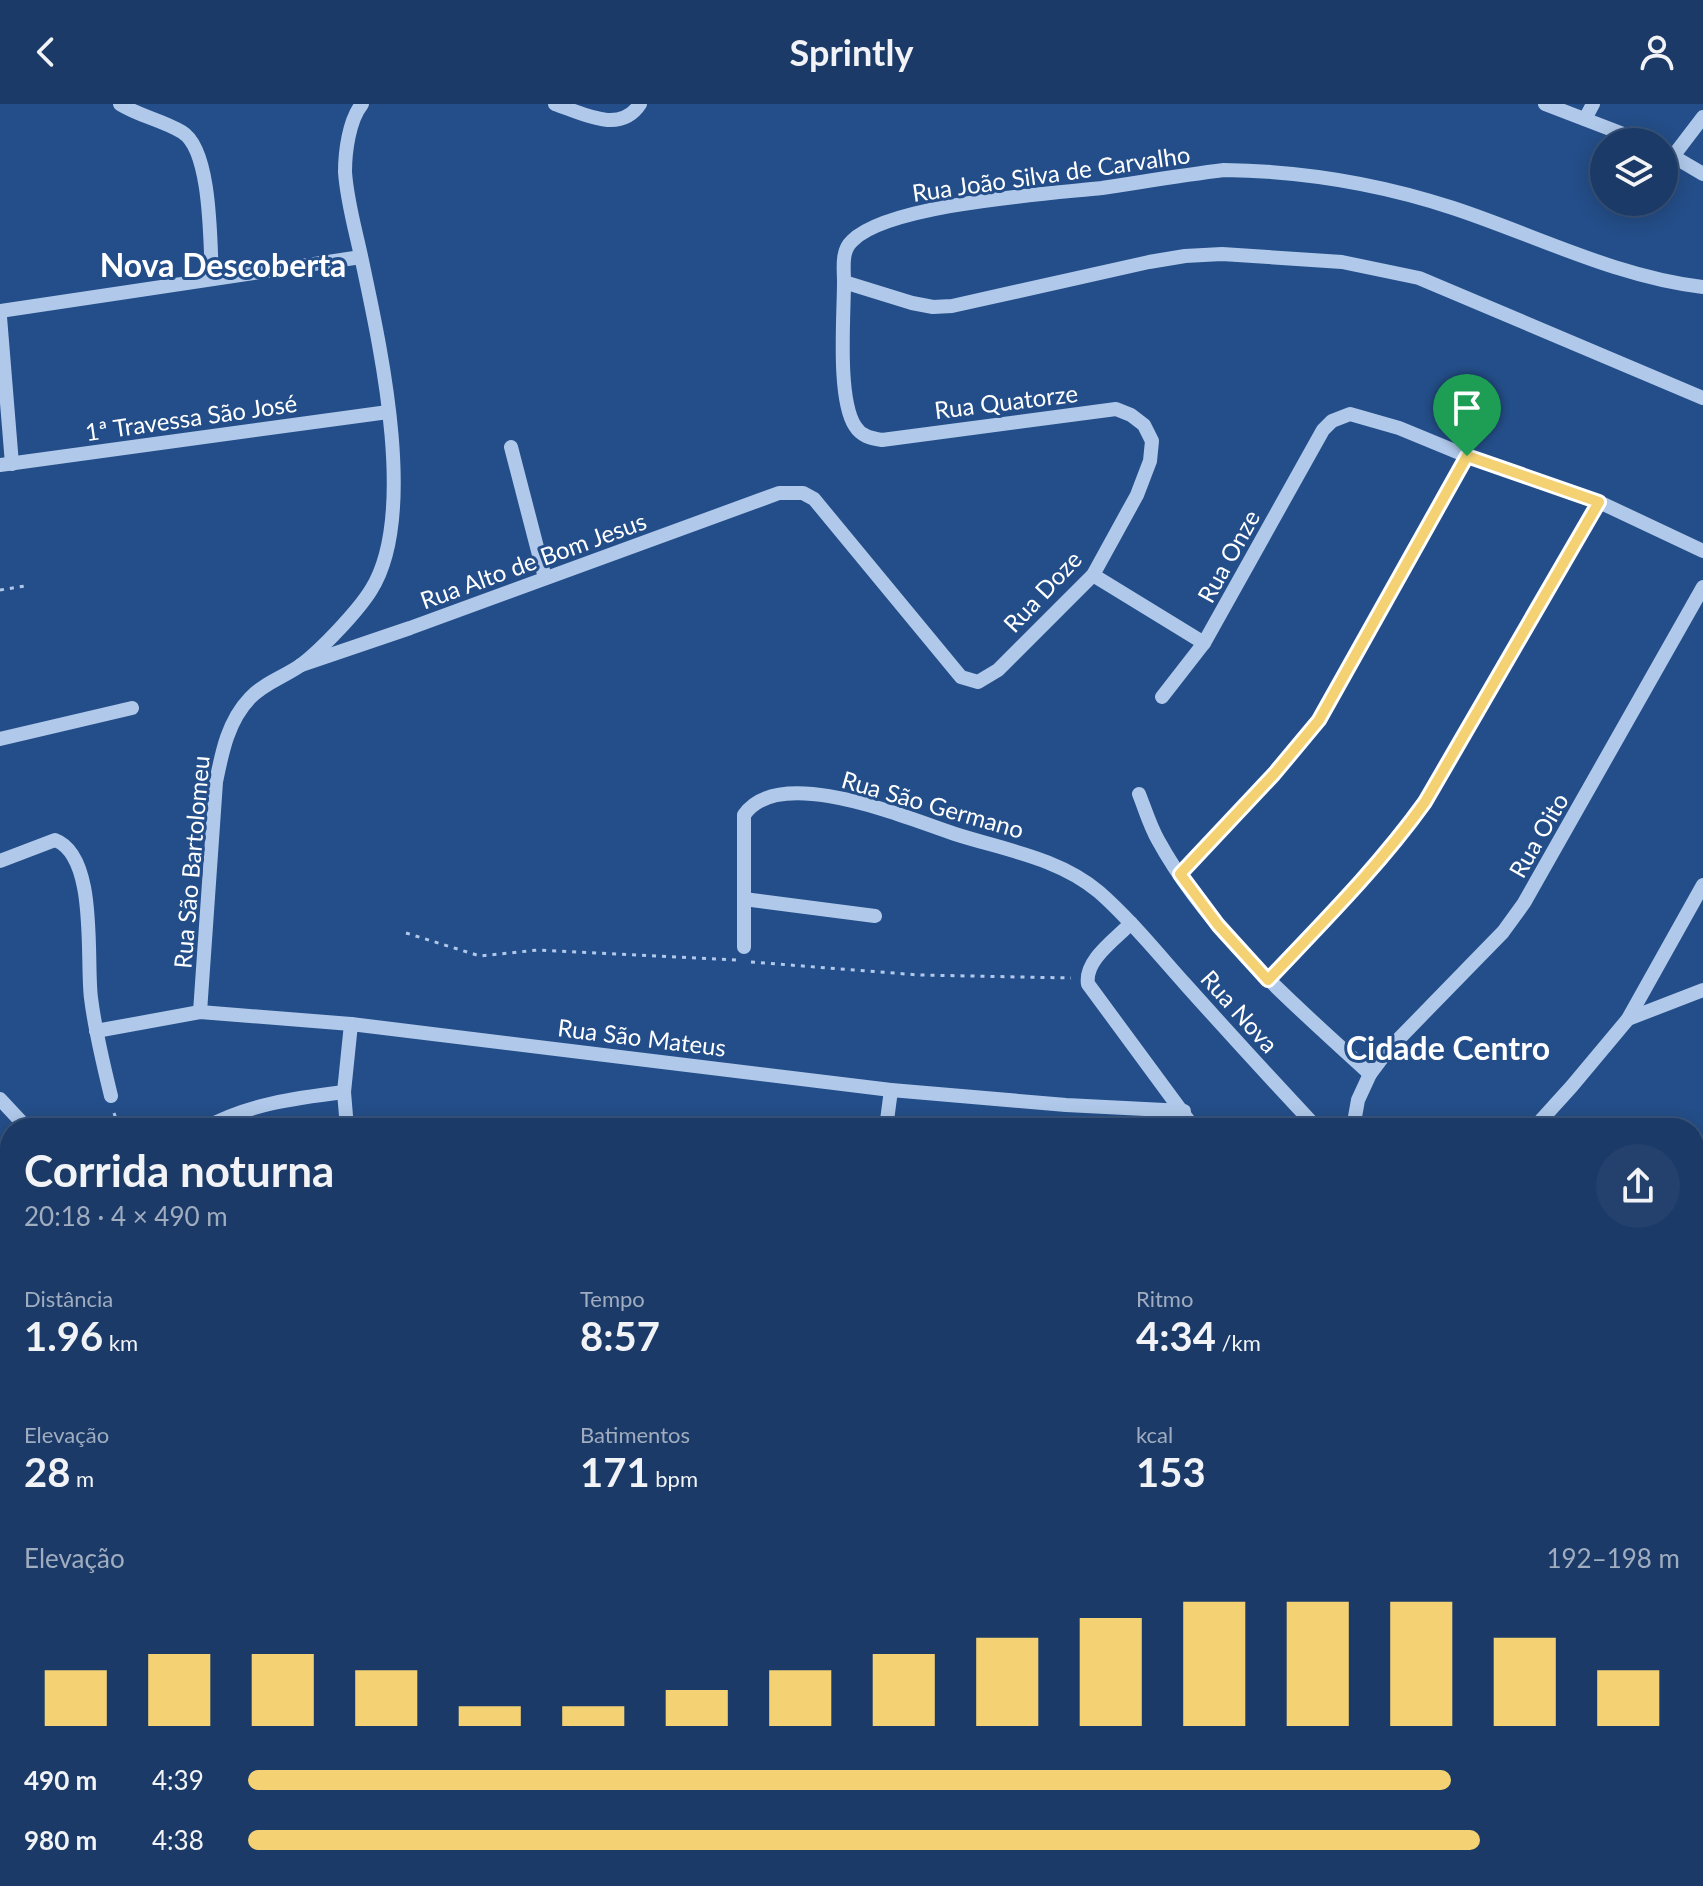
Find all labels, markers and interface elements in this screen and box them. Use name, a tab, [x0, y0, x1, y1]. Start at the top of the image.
icon: back	[24, 30, 68, 74]
text: Sprintly	[790, 30, 913, 74]
icon: person	[1635, 30, 1679, 74]
map controls	[1590, 128, 1678, 216]
button: layers	[1590, 128, 1678, 216]
street label: Rua João Silva de Carvalho	[910, 139, 1192, 207]
district label: Nova Descoberta	[100, 245, 346, 284]
pin	[1433, 374, 1501, 456]
street label: Rua Quatorze	[933, 378, 1079, 424]
icon: arrive	[1445, 386, 1489, 430]
street label: 1ª Travessa São José	[83, 388, 299, 446]
street label: Rua Onze	[1191, 505, 1265, 607]
street label: Rua Alto de Bom Jesus	[416, 506, 650, 614]
street label: Rua Doze	[997, 544, 1087, 638]
street label: Rua São Bartolomeu	[167, 754, 215, 970]
street label: Rua São Germano	[839, 764, 1027, 844]
street label: Rua Oito	[1502, 788, 1574, 882]
street label: Rua Nova	[1195, 964, 1285, 1058]
street label: Rua São Mateus	[556, 1012, 728, 1062]
district label: Cidade Centro	[1346, 1028, 1550, 1067]
text: Corrida noturna	[24, 1144, 334, 1196]
button: share	[1596, 1144, 1680, 1228]
text: 20:18 · 4 × 490 m	[24, 1200, 228, 1232]
text: Distância	[24, 1285, 113, 1312]
text: Tempo	[580, 1285, 645, 1312]
text: Ritmo	[1136, 1285, 1193, 1312]
text: 1.96	[24, 1312, 103, 1360]
text: 8:57	[580, 1312, 660, 1360]
text: 4:34	[1136, 1312, 1216, 1360]
text: km	[103, 1329, 138, 1356]
text: /km	[1216, 1329, 1261, 1356]
text: Elevação	[24, 1421, 109, 1448]
text: Batimentos	[580, 1421, 690, 1448]
text: kcal	[1136, 1421, 1173, 1448]
text: 28	[24, 1448, 70, 1496]
text: 171	[580, 1448, 650, 1496]
text: 153	[1136, 1448, 1206, 1496]
text: m	[70, 1465, 94, 1492]
text: bpm	[650, 1465, 698, 1492]
text: Elevação	[24, 1542, 125, 1574]
text: 192–198 m	[1546, 1542, 1680, 1574]
text: 490 m	[24, 1764, 97, 1796]
text: 4:39	[152, 1764, 204, 1796]
text: 980 m	[24, 1824, 97, 1856]
text: 4:38	[152, 1824, 204, 1856]

